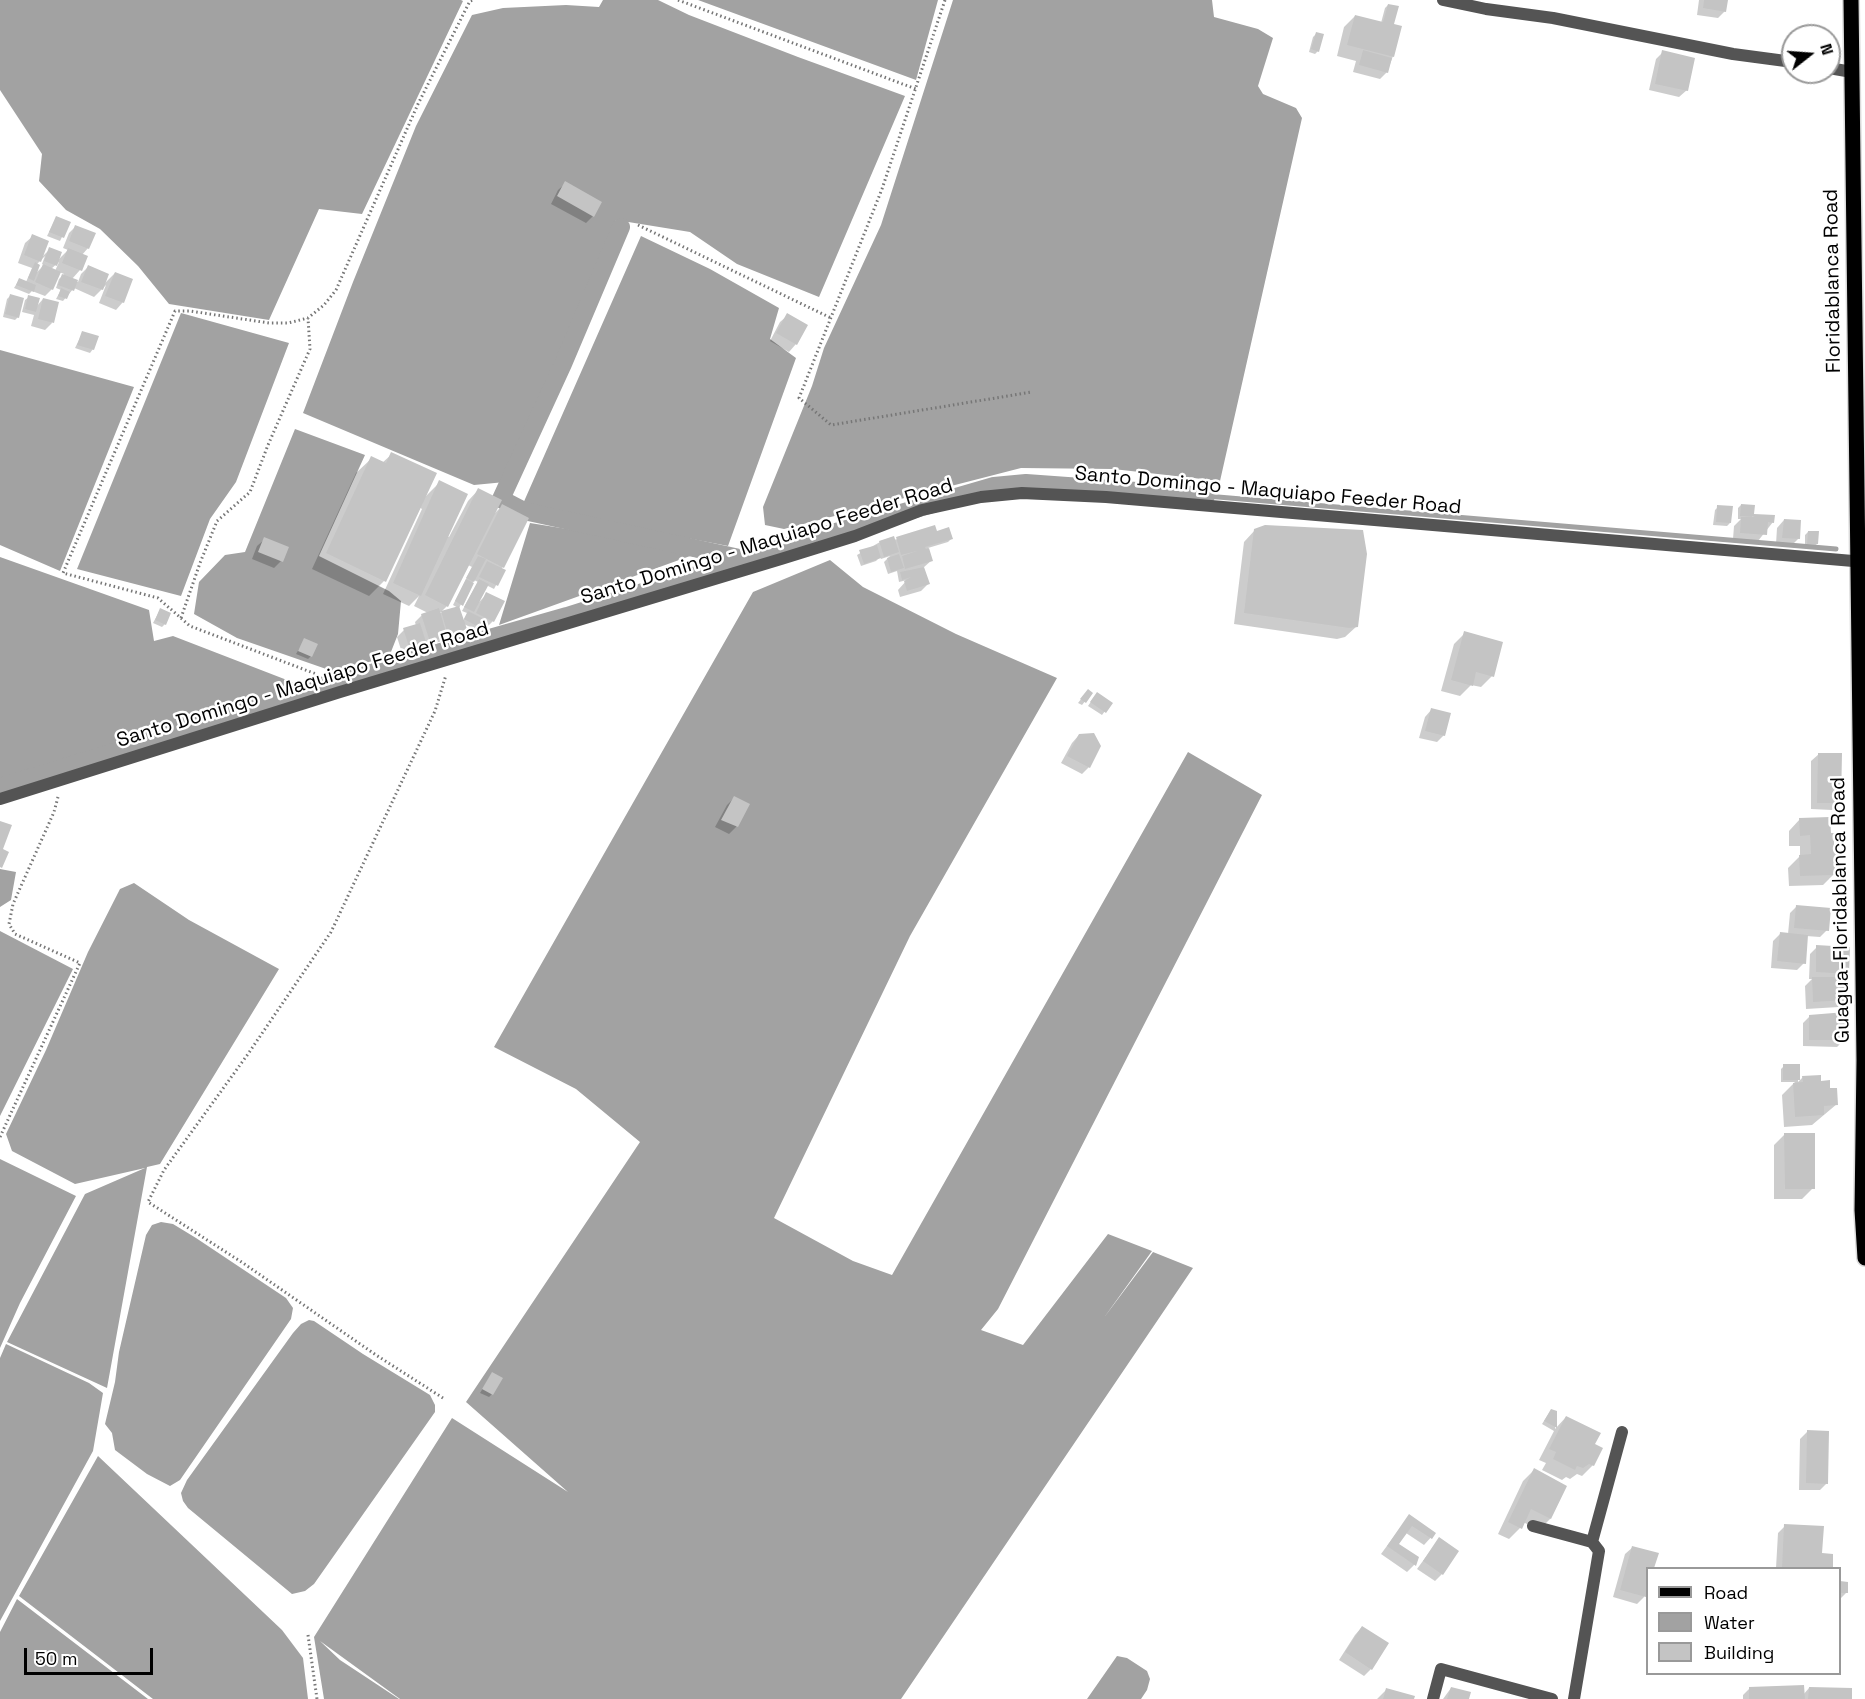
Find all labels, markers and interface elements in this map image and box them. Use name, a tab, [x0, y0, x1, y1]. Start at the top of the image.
north arrow	[1781, 24, 1841, 84]
text: N	[1815, 41, 1838, 57]
street label: Floridablanca Road	[1819, 189, 1847, 373]
street label: Santo Domingo - Maquiapo Feeder Road	[1074, 462, 1462, 520]
street label: Santo Domingo - Maquiapo Feeder Road	[578, 474, 956, 610]
street label: Santo Domingo - Maquiapo Feeder Road	[114, 617, 492, 753]
street label: Guagua-Floridablanca Road	[1827, 777, 1855, 1043]
legend	[1646, 1567, 1841, 1675]
text: Road	[1704, 1581, 1748, 1604]
text: Water	[1704, 1611, 1755, 1634]
scale bar	[27, 1636, 156, 1674]
text: Building	[1704, 1641, 1774, 1664]
text: 50 m	[35, 1647, 77, 1670]

